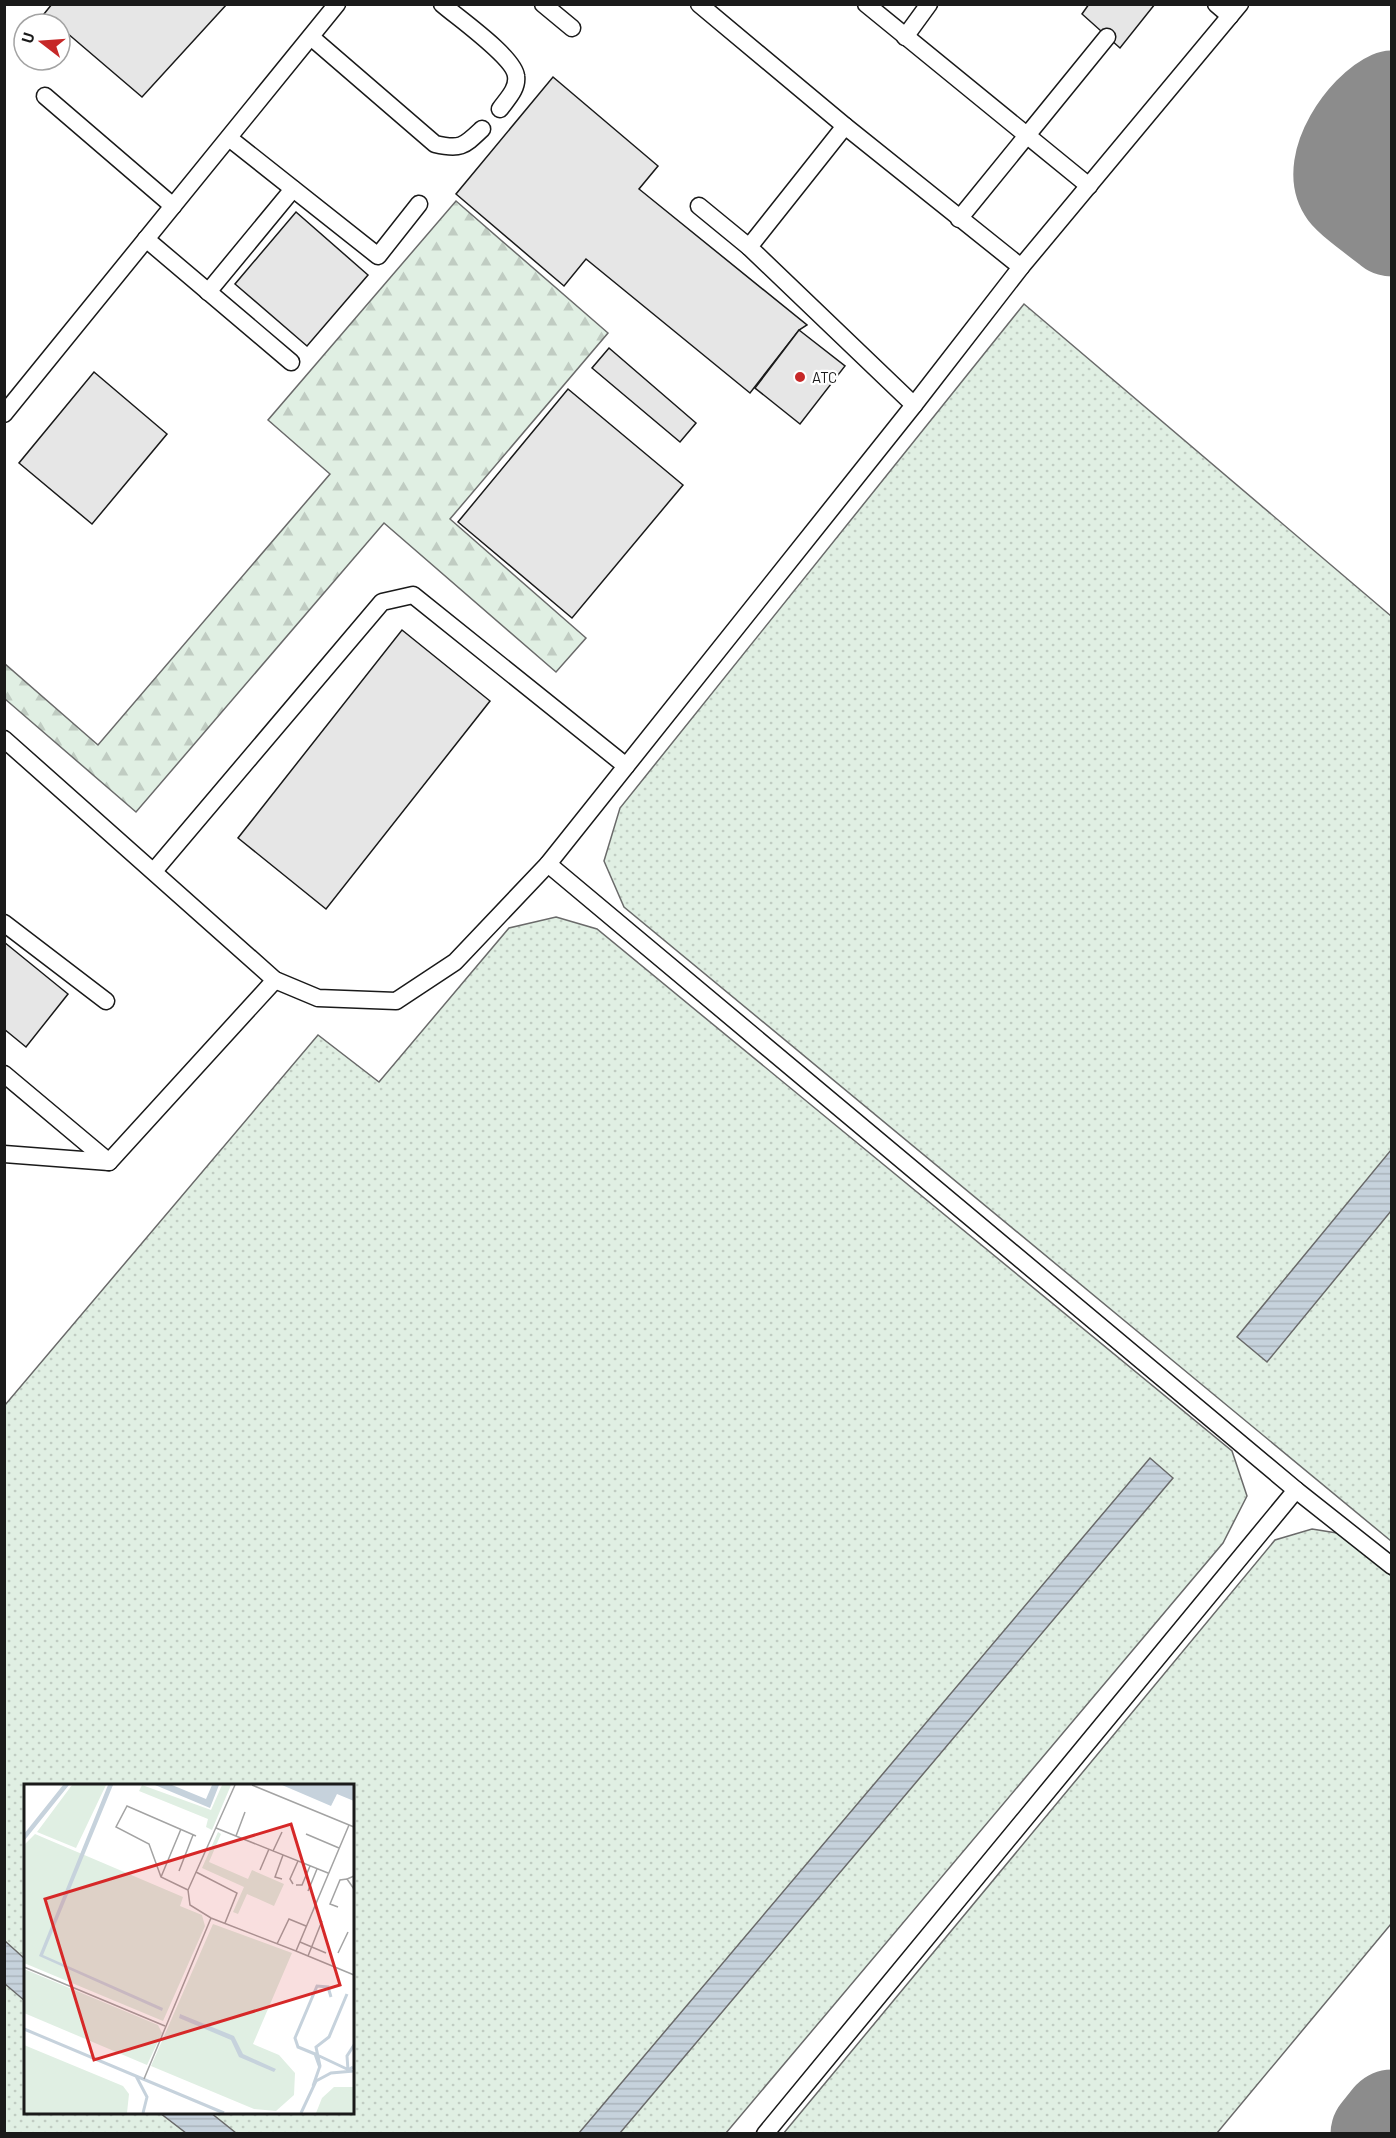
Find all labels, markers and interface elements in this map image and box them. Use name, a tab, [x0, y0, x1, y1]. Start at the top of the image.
north arrow	[12, 12, 72, 72]
text: U	[17, 30, 38, 45]
place label: ATC	[812, 368, 837, 386]
marker: ATC	[793, 370, 807, 384]
inset map	[24, 1784, 354, 2114]

